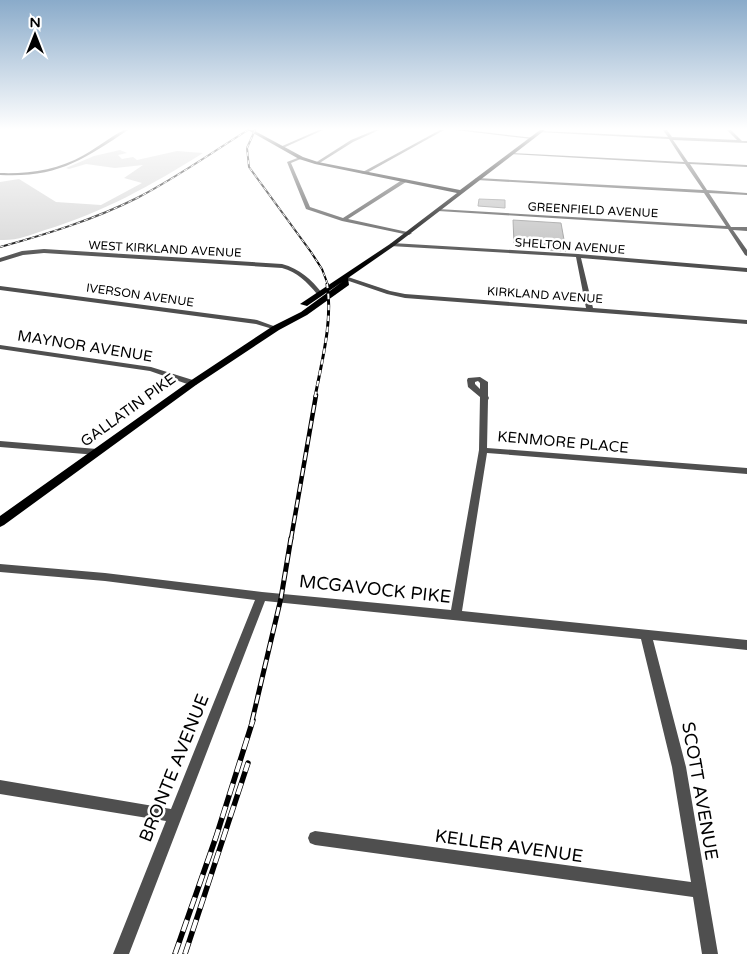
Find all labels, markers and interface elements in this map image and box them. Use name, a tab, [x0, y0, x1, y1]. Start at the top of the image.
north arrow	[10, 10, 60, 60]
text: N	[29, 14, 41, 31]
street label: GREENFIELD AVENUE	[527, 200, 659, 220]
street label: SHELTON AVENUE	[514, 235, 626, 257]
street label: WEST KIRKLAND AVENUE	[88, 238, 242, 260]
street label: IVERSON AVENUE	[85, 281, 195, 310]
street label: KIRKLAND AVENUE	[487, 284, 604, 306]
street label: MAYNOR AVENUE	[16, 326, 154, 366]
street label: GALLATIN PIKE	[77, 369, 179, 451]
street label: KENMORE PLACE	[497, 427, 629, 457]
street label: MCGAVOCK PIKE	[298, 570, 452, 608]
street label: BRONTE AVENUE	[134, 691, 214, 845]
street label: SCOTT AVENUE	[677, 720, 723, 862]
street label: KELLER AVENUE	[433, 825, 585, 867]

